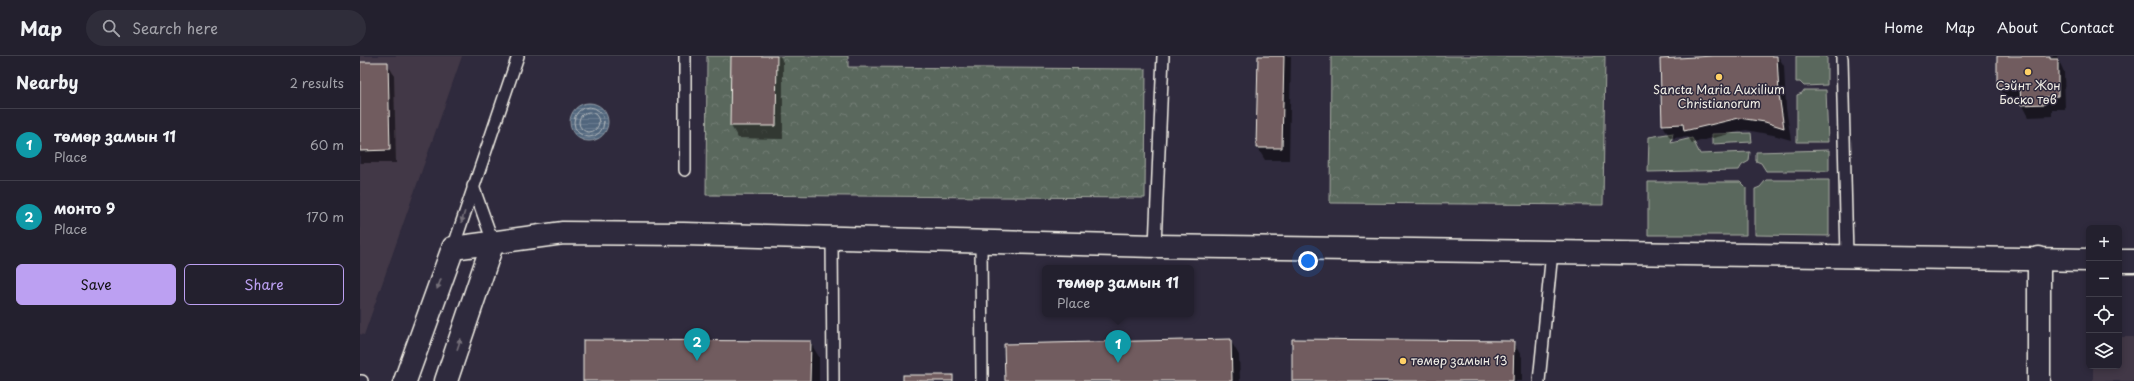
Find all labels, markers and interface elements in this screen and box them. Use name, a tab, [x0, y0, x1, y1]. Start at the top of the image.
search box	[86, 10, 366, 46]
text: Map	[20, 14, 62, 42]
text: Search here	[132, 16, 218, 39]
icon: search	[100, 17, 122, 39]
text: Home	[1884, 17, 1923, 38]
text: Map	[1945, 17, 1975, 38]
text: About	[1997, 17, 2038, 38]
text: Contact	[2060, 17, 2114, 38]
marker: Сэйнт Жон Боско төв	[2023, 67, 2033, 77]
text: Nearby	[16, 69, 78, 95]
marker: Sancta Maria Auxilium Christianorum	[1714, 72, 1724, 82]
text: 2 results	[290, 73, 344, 92]
place label: Сэйнт Жон Боско төв	[1995, 76, 2061, 108]
place label: Sancta Maria Auxilium Christianorum	[1653, 80, 1785, 112]
text: төмөр замын 11	[54, 124, 176, 147]
text: 1	[26, 135, 32, 154]
text: 60 m	[310, 135, 344, 154]
text: Place	[54, 147, 87, 166]
text: монто 9	[54, 196, 115, 219]
text: 2	[24, 207, 34, 226]
text: 170 m	[306, 207, 344, 226]
one-way arrow	[460, 211, 466, 223]
text: Place	[54, 219, 87, 238]
map controls	[2086, 225, 2122, 369]
button: +	[2086, 225, 2122, 261]
your location	[1298, 251, 1318, 271]
button: −	[2086, 261, 2122, 297]
button: Save	[16, 264, 176, 305]
button: Share	[184, 264, 344, 305]
popup	[1042, 265, 1194, 317]
text: төмөр замын 11	[1057, 270, 1179, 293]
one-way arrow	[436, 279, 442, 291]
text: Place	[1057, 293, 1090, 312]
button: locate	[2086, 297, 2122, 333]
pin: 2	[684, 328, 710, 361]
pin: 1	[1105, 330, 1131, 363]
button: layers	[2086, 333, 2122, 369]
one-way arrow	[456, 338, 462, 350]
place label: төмөр замын 13	[1411, 351, 1507, 369]
marker: төмөр замын 13	[1398, 356, 1408, 366]

